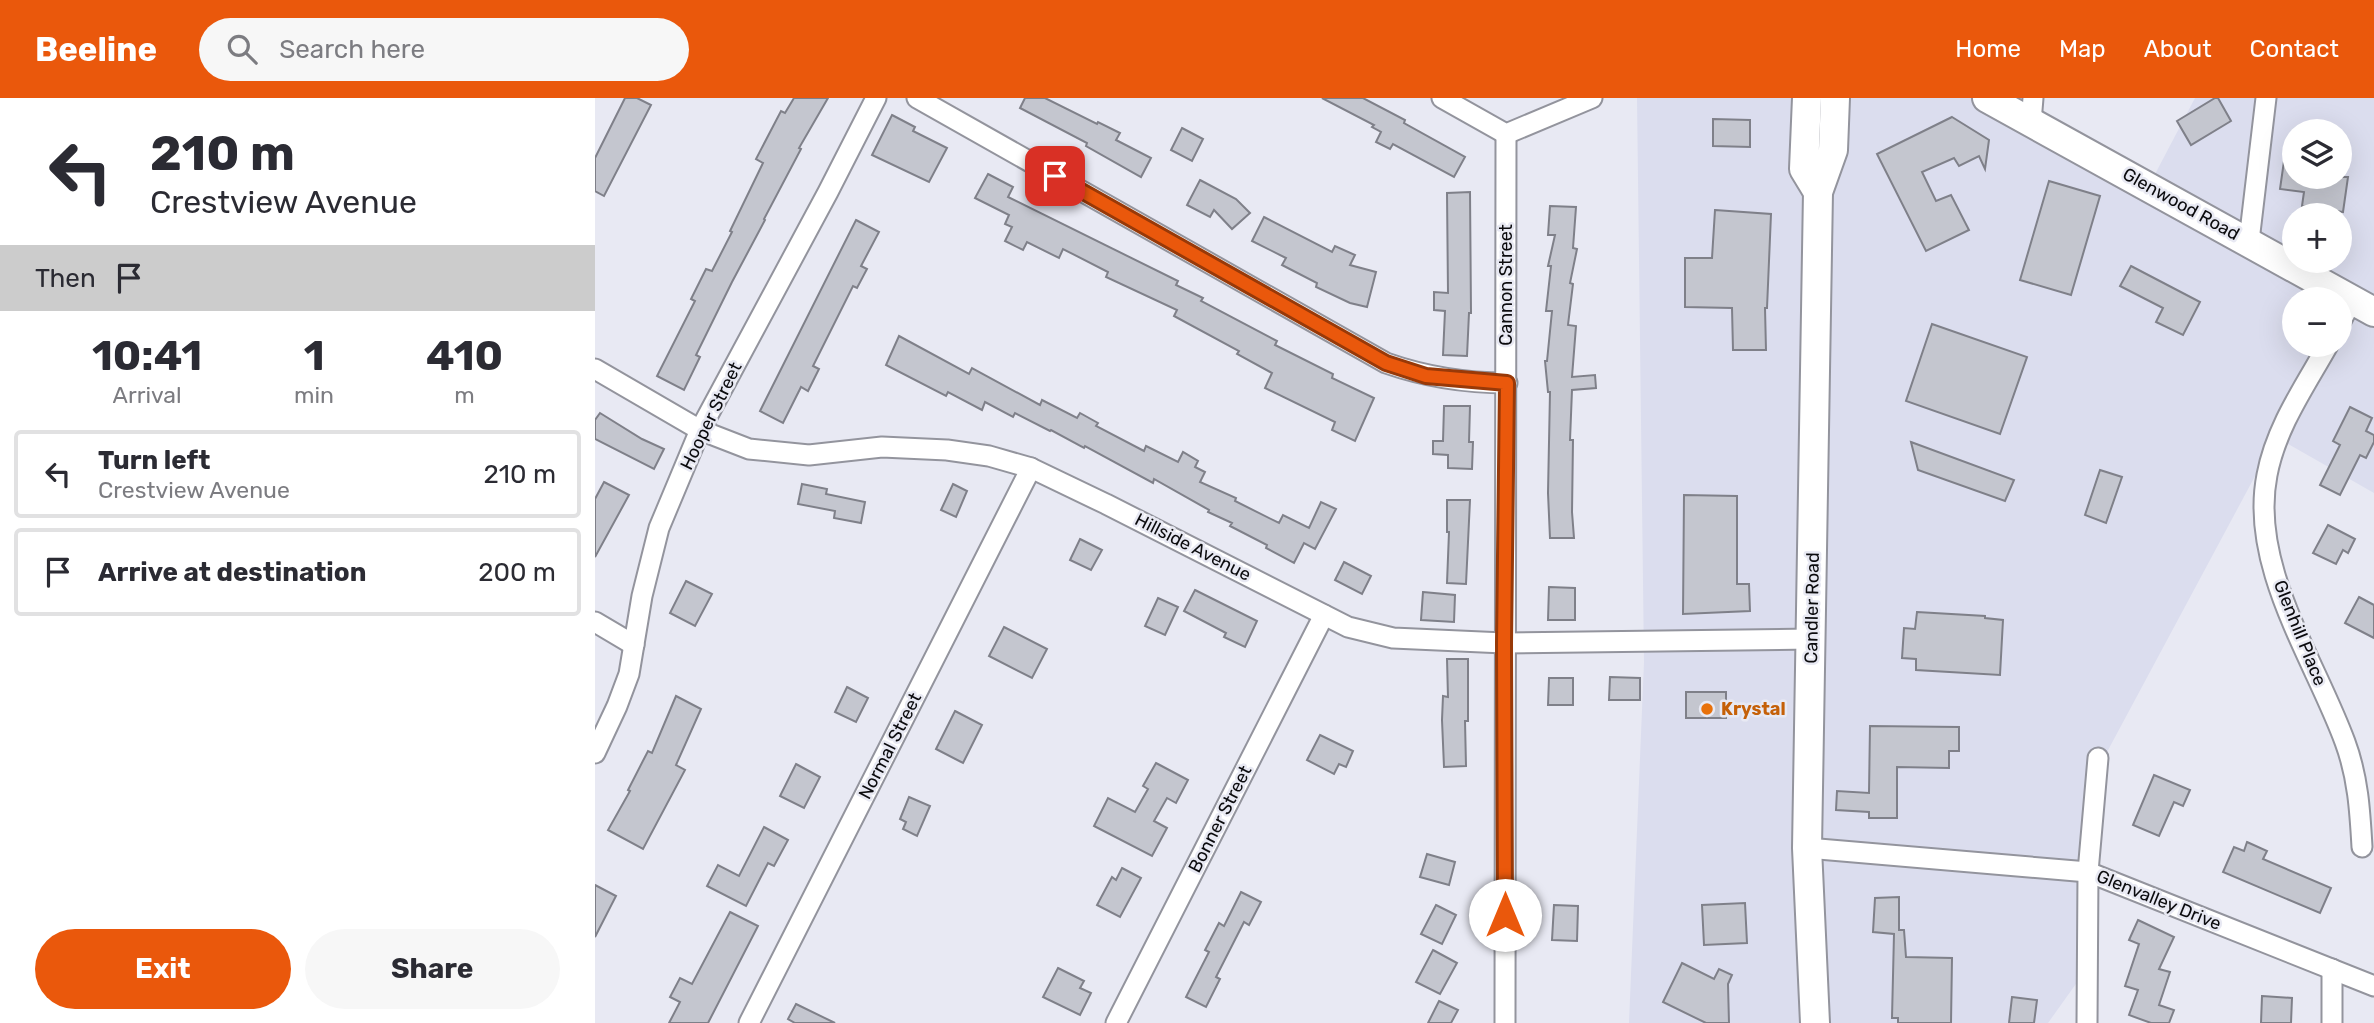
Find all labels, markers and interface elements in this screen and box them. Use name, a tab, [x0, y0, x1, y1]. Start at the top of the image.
search box	[199, 18, 689, 81]
text: Beeline	[35, 30, 157, 69]
icon: search	[223, 30, 261, 68]
text: Search here	[279, 34, 425, 65]
text: Home	[1955, 35, 2021, 63]
text: Map	[2059, 35, 2106, 63]
text: About	[2144, 35, 2212, 63]
text: Contact	[2250, 35, 2339, 63]
map controls	[2282, 119, 2352, 357]
button: layers	[2282, 119, 2352, 189]
text: 210 m	[150, 124, 295, 182]
icon: left	[35, 126, 126, 217]
pin	[1025, 146, 1085, 206]
icon: arrive	[1036, 157, 1074, 195]
street label: Glenwood Road	[2119, 163, 2243, 245]
text: Crestview Avenue	[150, 183, 417, 221]
button: +	[2282, 203, 2352, 273]
street label: Cannon Street	[1495, 224, 1517, 346]
icon: arrive	[110, 259, 148, 297]
text: Then	[35, 263, 96, 294]
button: −	[2282, 287, 2352, 357]
text: 10:41	[92, 331, 202, 381]
text: 1	[304, 331, 325, 381]
text: 410	[426, 331, 503, 381]
street label: Hooper Street	[675, 359, 747, 473]
text: Arrival	[113, 381, 182, 409]
text: min	[294, 381, 334, 409]
text: m	[454, 381, 475, 409]
text: Turn left	[98, 445, 210, 476]
icon: left	[39, 455, 77, 493]
text: 210 m	[484, 459, 556, 490]
text: Crestview Avenue	[98, 476, 290, 504]
street label: Hillside Avenue	[1131, 508, 1255, 586]
street label: Candler Road	[1800, 552, 1824, 664]
icon: arrive	[39, 553, 77, 591]
text: Arrive at destination	[98, 557, 366, 588]
text: 200 m	[478, 557, 556, 588]
street label: Glenhill Place	[2269, 577, 2331, 689]
street label: Normal Street	[854, 689, 926, 803]
place label: Krystal	[1721, 698, 1786, 720]
marker: Krystal	[1699, 701, 1715, 717]
street label: Bonner Street	[1184, 762, 1256, 876]
street label: Glenvalley Drive	[2093, 865, 2225, 935]
position arrow	[1468, 878, 1542, 952]
button: Exit	[35, 929, 291, 1009]
button: Share	[305, 929, 560, 1009]

